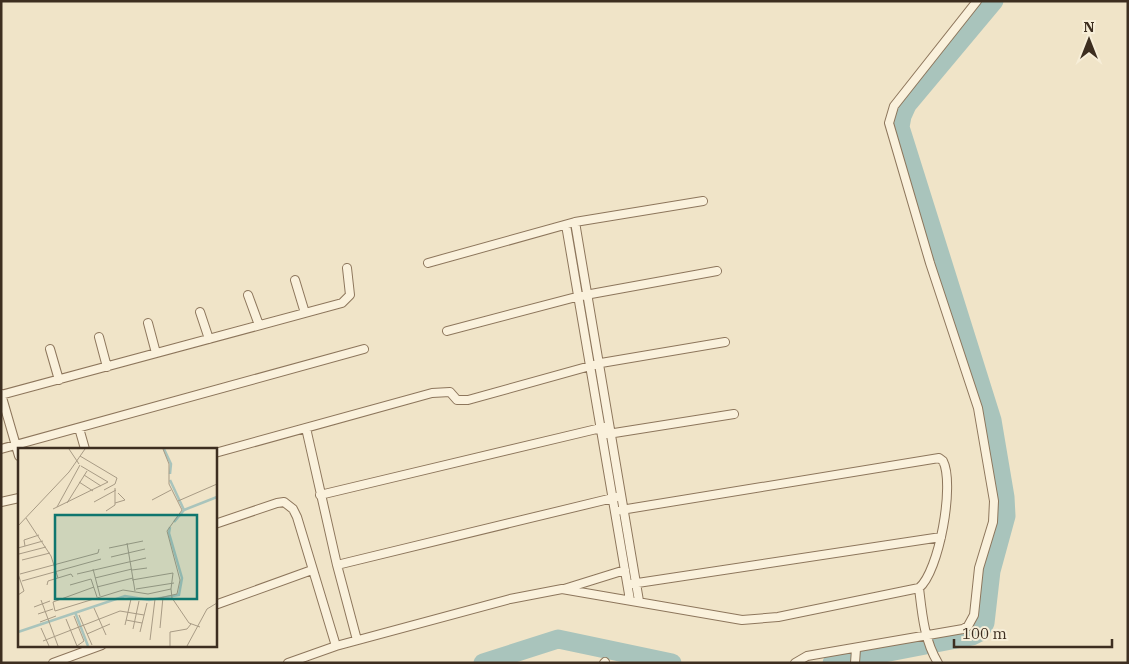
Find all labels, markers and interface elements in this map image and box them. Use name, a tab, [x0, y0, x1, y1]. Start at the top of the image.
north arrow	[1064, 15, 1114, 65]
text: N	[1083, 18, 1095, 36]
inset map	[18, 448, 216, 646]
scale bar	[954, 616, 1112, 648]
text: 100 m	[962, 624, 1007, 643]

